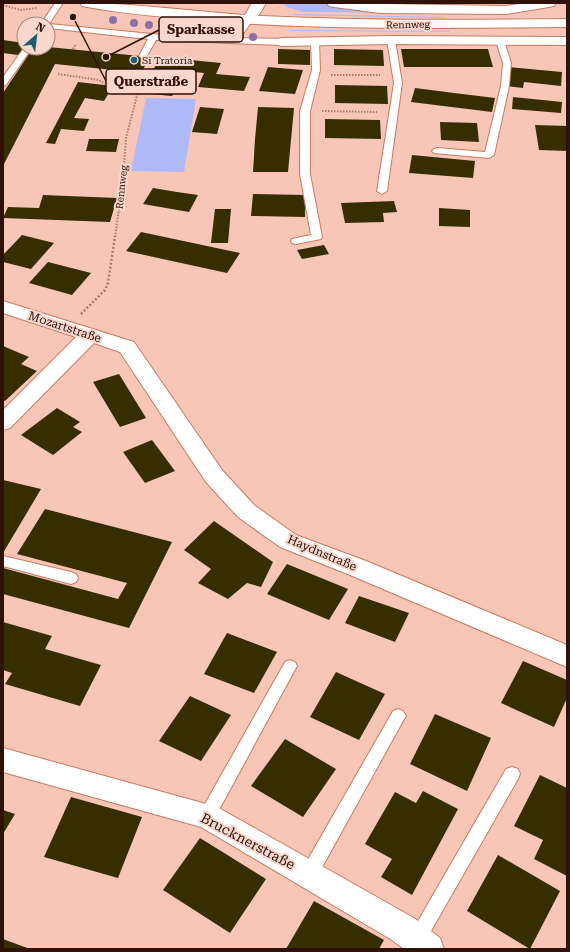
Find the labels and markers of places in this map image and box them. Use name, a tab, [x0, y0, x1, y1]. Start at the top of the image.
callout: Sparkasse	[159, 17, 243, 42]
marker: Si Tratoria	[129, 55, 139, 65]
place label: Si Tratoria	[142, 55, 193, 66]
callout: Querstraße	[106, 69, 196, 94]

